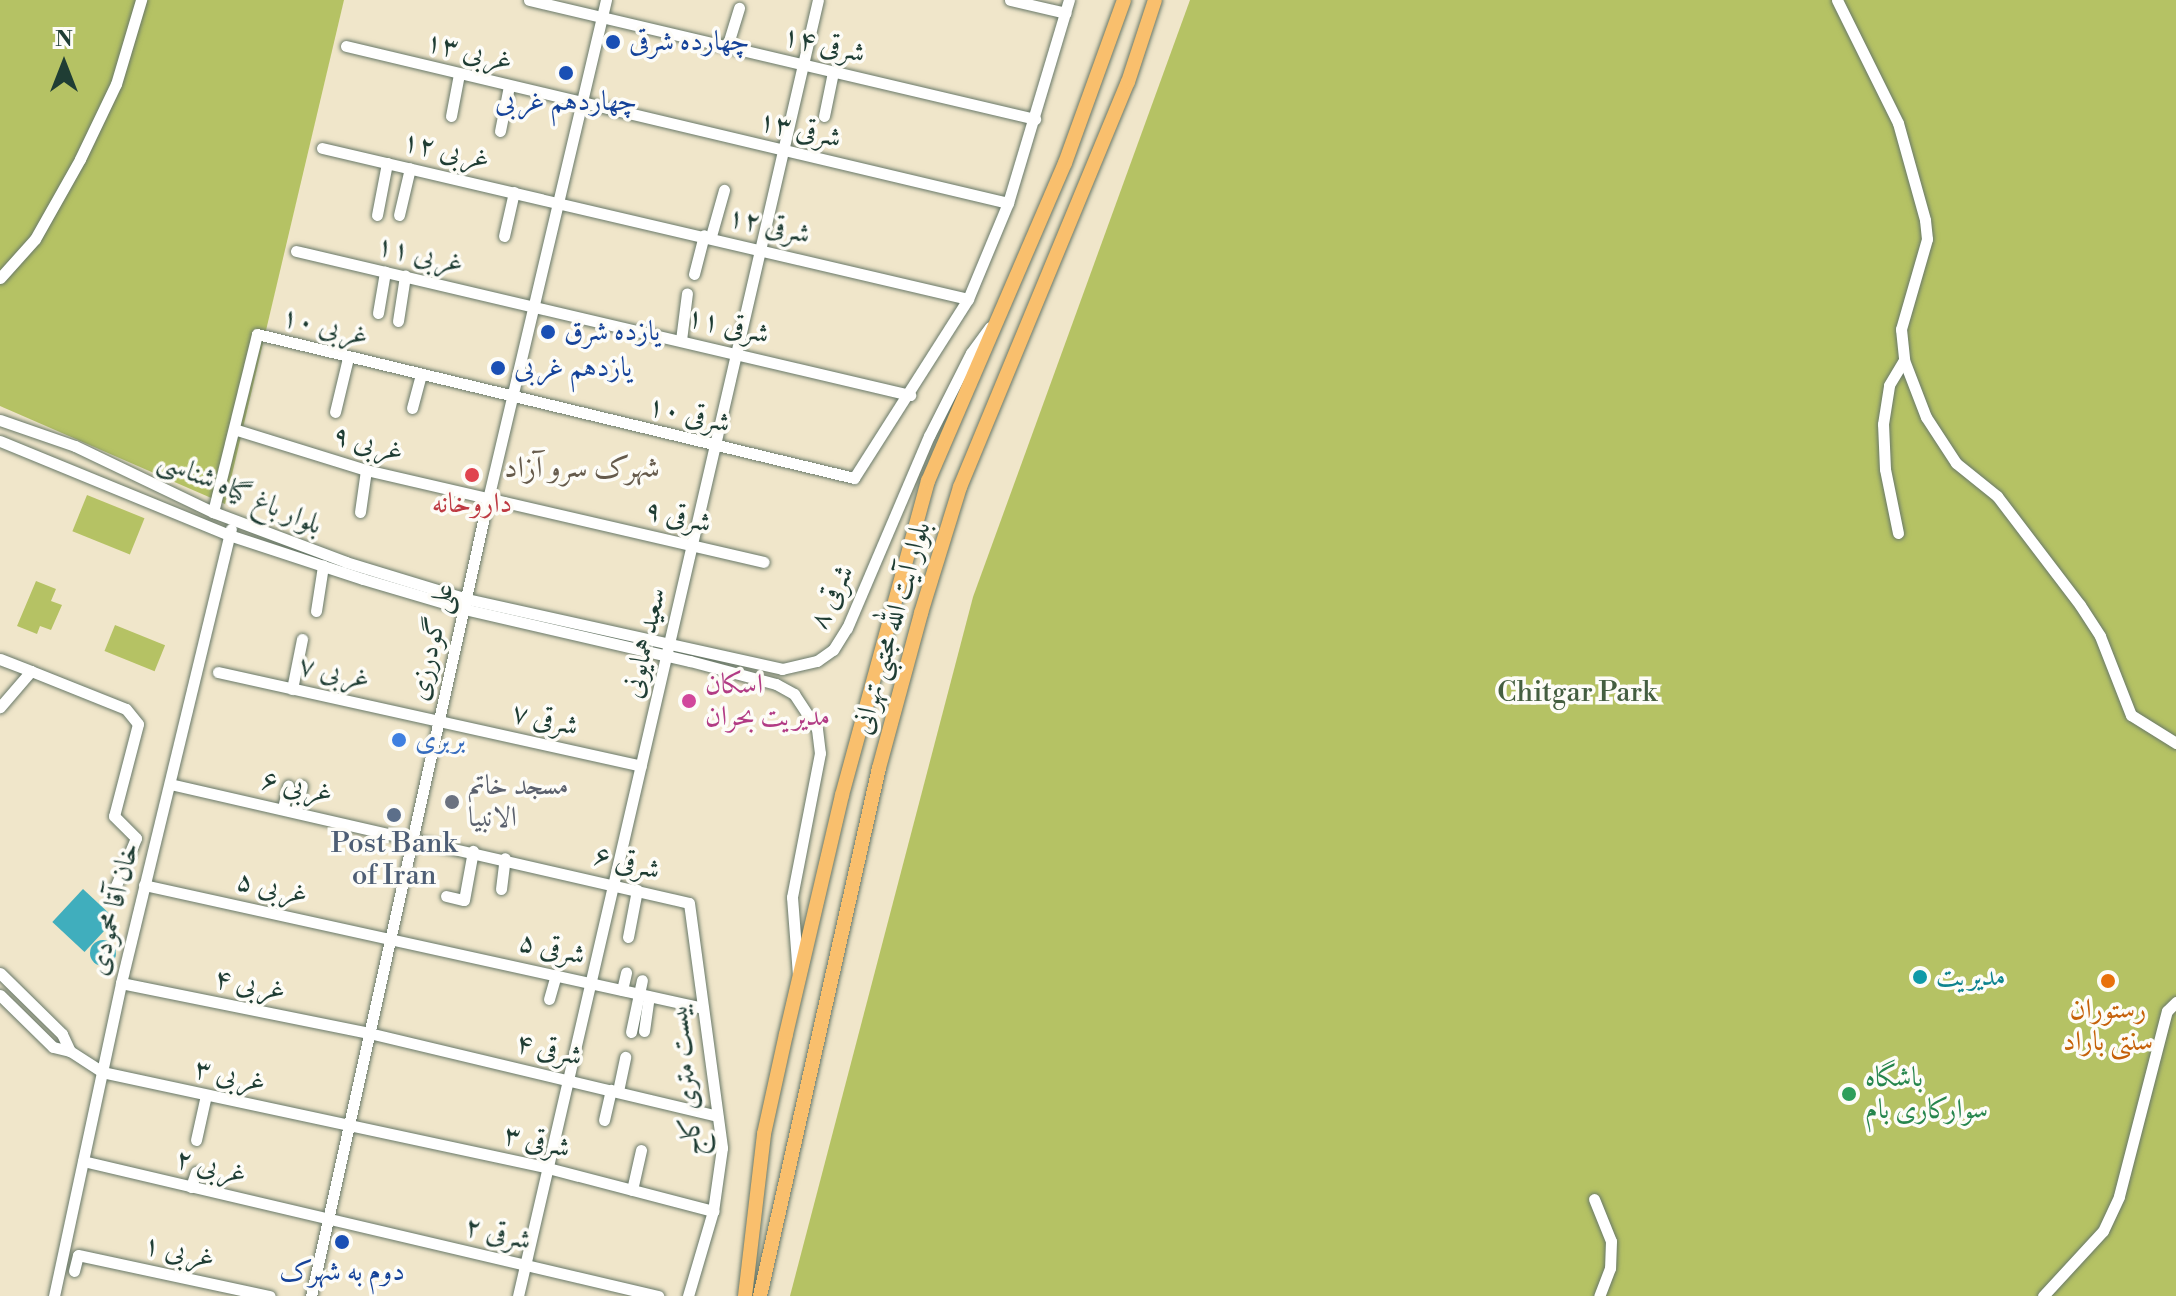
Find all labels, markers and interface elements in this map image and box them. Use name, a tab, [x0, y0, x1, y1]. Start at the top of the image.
street label: ۱۴ شرقی	[779, 19, 869, 71]
north arrow	[24, 24, 104, 104]
street label: ۱۳ غربی	[422, 25, 516, 79]
place label: چهارده شرقی	[629, 25, 750, 59]
text: N	[55, 26, 73, 53]
marker: چهارده شرقی	[604, 33, 622, 51]
marker: چهاردهم غربی	[557, 64, 575, 82]
place label: چهاردهم غربی	[495, 85, 637, 119]
street label: ۱۳ شرقی	[755, 104, 845, 156]
street label: ۱۲ غربی	[399, 125, 493, 177]
street label: ۱۲ شرقی	[724, 200, 814, 252]
street label: ۱۱ غربی	[373, 229, 467, 281]
street label: ۱۰ غربی	[278, 300, 372, 354]
street label: ۱۱ شرقی	[683, 300, 773, 352]
place label: یازده شرق	[564, 315, 660, 349]
marker: یازده شرق	[539, 323, 557, 341]
place label: یازدهم غربی	[514, 351, 632, 385]
marker: یازدهم غربی	[489, 359, 507, 377]
street label: ۱۰ شرقی	[644, 389, 734, 441]
street label: ۹ غربی	[329, 418, 407, 470]
street label: بلوار باغ گیاه شناسی	[153, 443, 327, 543]
district label: شهرک سرو آزاد	[504, 450, 660, 486]
marker: داروخانه	[463, 466, 481, 484]
place label: داروخانه	[432, 487, 512, 521]
street label: ۹ شرقی	[641, 493, 715, 541]
street label: بلوار آیت الله مجتبی تهرانی	[846, 518, 938, 738]
street label: ۸ شرقی	[802, 559, 862, 635]
street label: علی گودرزی	[402, 580, 462, 704]
street label: سعید همایونی	[616, 584, 674, 702]
street label: ۷ غربی	[295, 649, 373, 697]
place label: اسکان مدیریت بحران	[705, 668, 830, 734]
park label: Chitgar Park	[1497, 676, 1657, 710]
marker: اسکان مدیریت بحران	[680, 692, 698, 710]
street label: ۷ شرقی	[508, 696, 582, 744]
place label: بربری	[415, 723, 465, 757]
marker: بربری	[390, 731, 408, 749]
street label: ۶ غربی	[258, 763, 336, 811]
place label: مسجد خاتم الانبیا	[468, 769, 569, 835]
marker: مسجد خاتم الانبیا	[443, 793, 461, 811]
marker: Post Bank of Iran	[385, 806, 403, 824]
place label: Post Bank of Iran	[331, 827, 457, 893]
street label: خان آقا محمودی	[81, 839, 147, 979]
street label: ۶ شرقی	[590, 839, 664, 887]
street label: ۵ غربی	[233, 864, 311, 912]
street label: ۵ شرقی	[515, 925, 589, 973]
place label: مدیریت	[1936, 960, 2006, 994]
street label: ۴ غربی	[212, 962, 288, 1008]
marker: مدیریت	[1911, 968, 1929, 986]
marker: رستوران سنتی باراد	[2099, 972, 2117, 990]
place label: رستوران سنتی باراد	[2063, 993, 2153, 1059]
street label: بیست متری کاج	[661, 1002, 711, 1158]
street label: ۴ شرقی	[512, 1026, 586, 1074]
street label: ۳ غربی	[191, 1052, 269, 1100]
place label: باشگاه سوارکاری بام	[1865, 1061, 1988, 1127]
marker: باشگاه سوارکاری بام	[1840, 1085, 1858, 1103]
street label: ۳ شرقی	[500, 1118, 574, 1166]
street label: ۲ غربی	[172, 1142, 250, 1192]
street label: ۲ شرقی	[461, 1210, 535, 1258]
street label: ۱ غربی	[140, 1228, 218, 1276]
marker: دوم به شهرک	[333, 1233, 351, 1251]
place label: دوم به شهرک	[279, 1255, 405, 1289]

